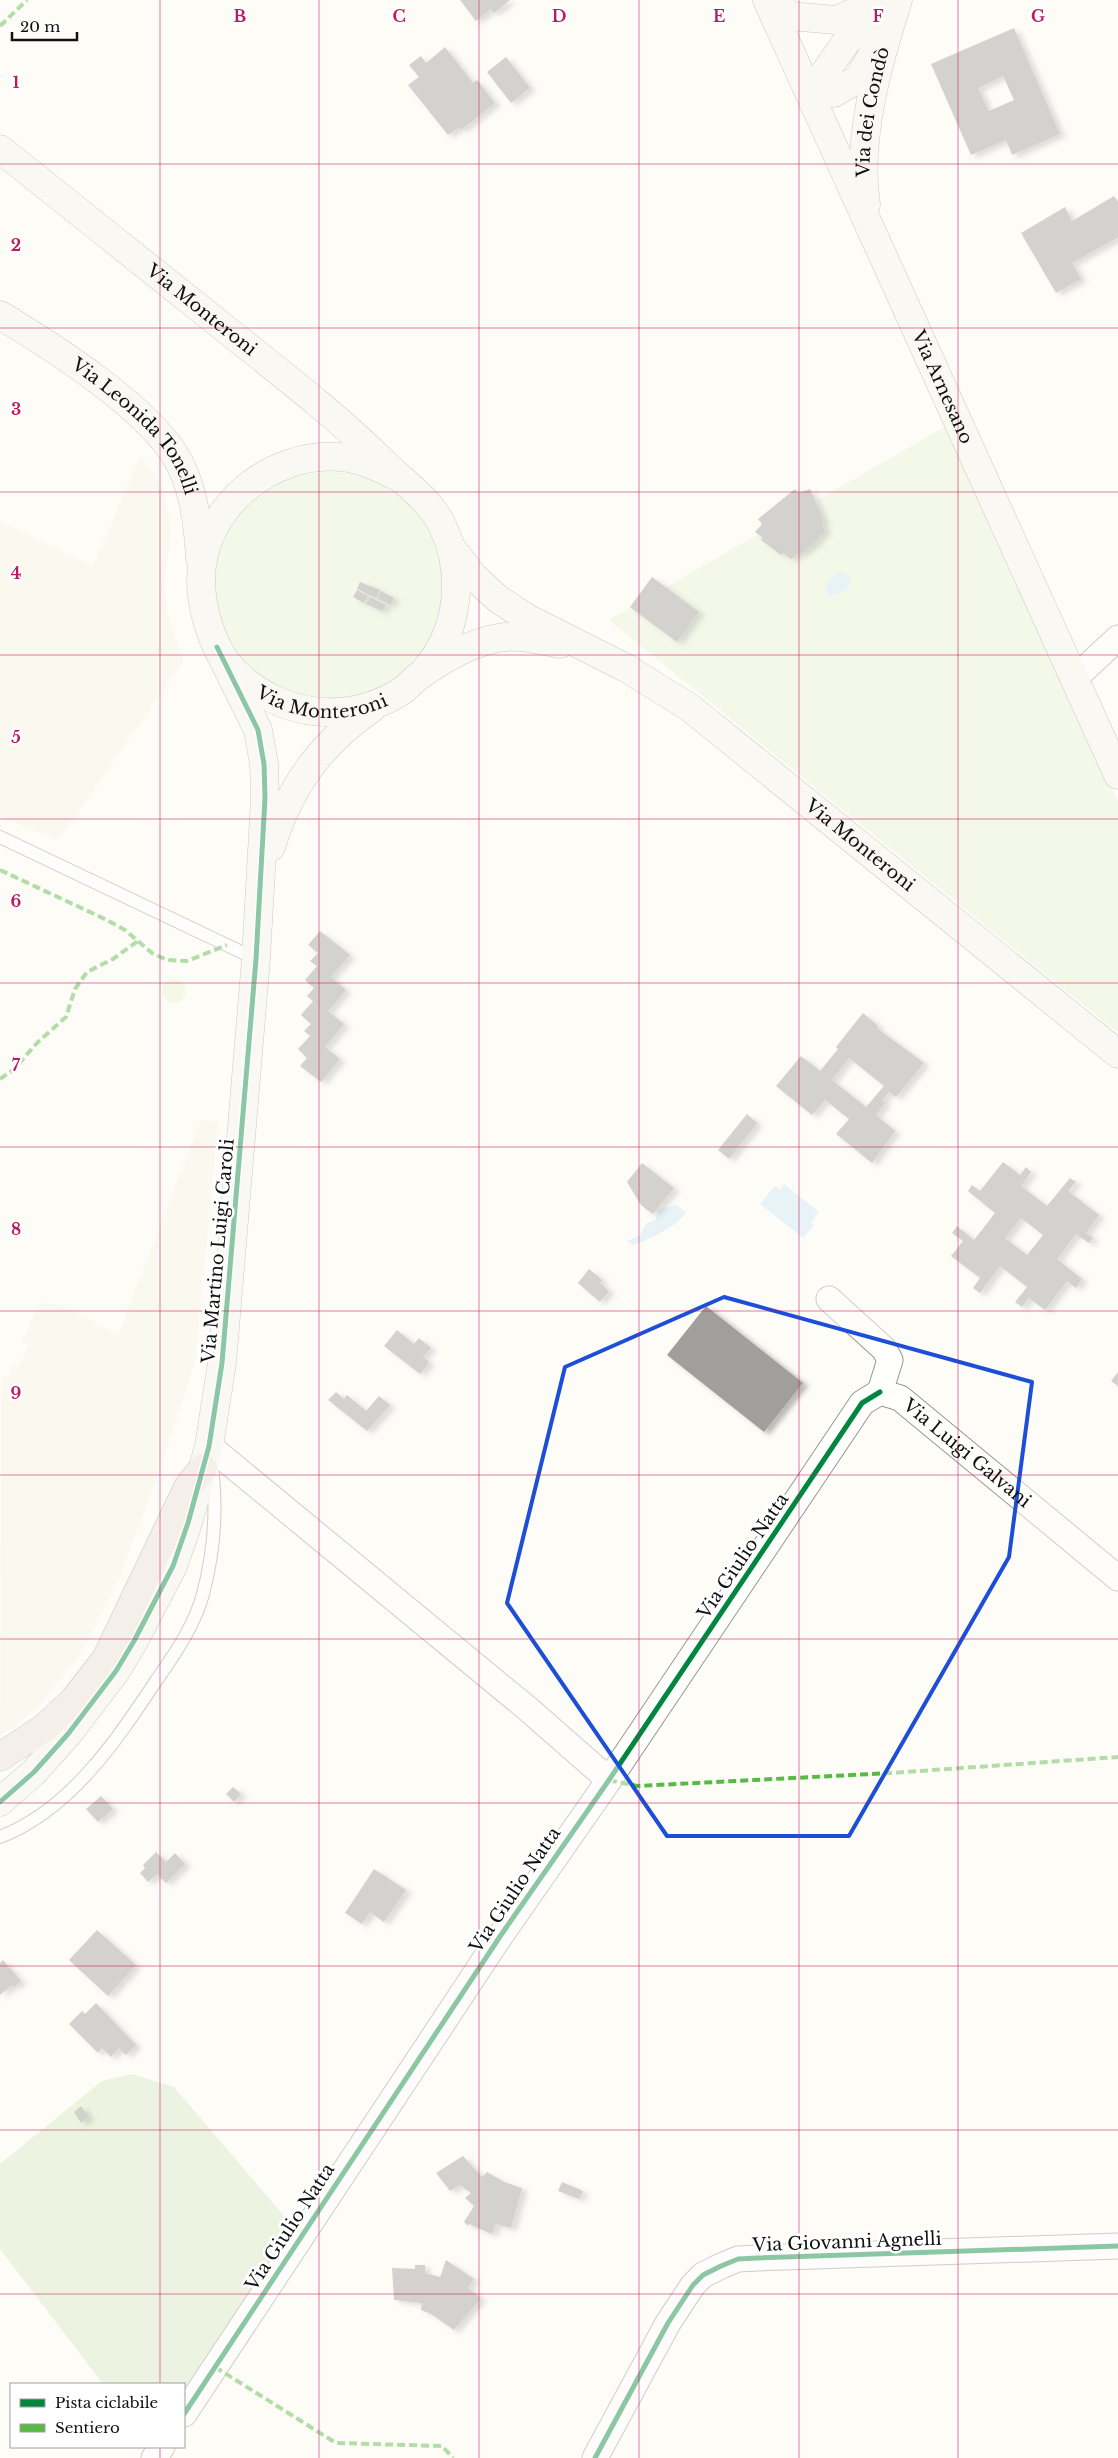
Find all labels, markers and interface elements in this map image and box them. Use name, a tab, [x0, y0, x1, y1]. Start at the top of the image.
text: B	[234, 6, 247, 26]
text: C	[392, 6, 406, 26]
text: D	[552, 6, 566, 26]
text: E	[713, 6, 725, 26]
text: F	[872, 6, 884, 26]
text: G	[1031, 6, 1045, 26]
scale bar	[12, 10, 78, 42]
text: 20 m	[20, 17, 60, 36]
street label: Via dei Condò	[852, 44, 894, 178]
text: 1	[13, 72, 20, 92]
text: 2	[11, 235, 21, 255]
street label: Via Monteroni	[141, 259, 261, 360]
street label: Via Arnesano	[907, 326, 978, 447]
street label: Via Leonida Tonelli	[67, 353, 202, 497]
text: 3	[11, 399, 21, 419]
text: 4	[11, 563, 21, 583]
street label: Via Monteroni	[252, 681, 391, 723]
text: 5	[11, 727, 21, 747]
street label: Via Monteroni	[800, 794, 919, 896]
text: 6	[11, 891, 22, 911]
text: 7	[12, 1055, 21, 1075]
street label: Via Martino Luigi Caroli	[197, 1138, 239, 1365]
text: 8	[11, 1219, 21, 1239]
text: 9	[11, 1383, 22, 1403]
street label: Via Luigi Galvani	[898, 1393, 1035, 1512]
street label: Via Giulio Natta	[692, 1489, 793, 1624]
street label: Via Giulio Natta	[464, 1823, 565, 1958]
street label: Via Giulio Natta	[240, 2159, 339, 2295]
street label: Via Giovanni Agnelli	[751, 2228, 942, 2256]
legend	[10, 2383, 185, 2448]
text: Pista ciclabile	[55, 2393, 158, 2412]
text: Sentiero	[55, 2418, 120, 2437]

